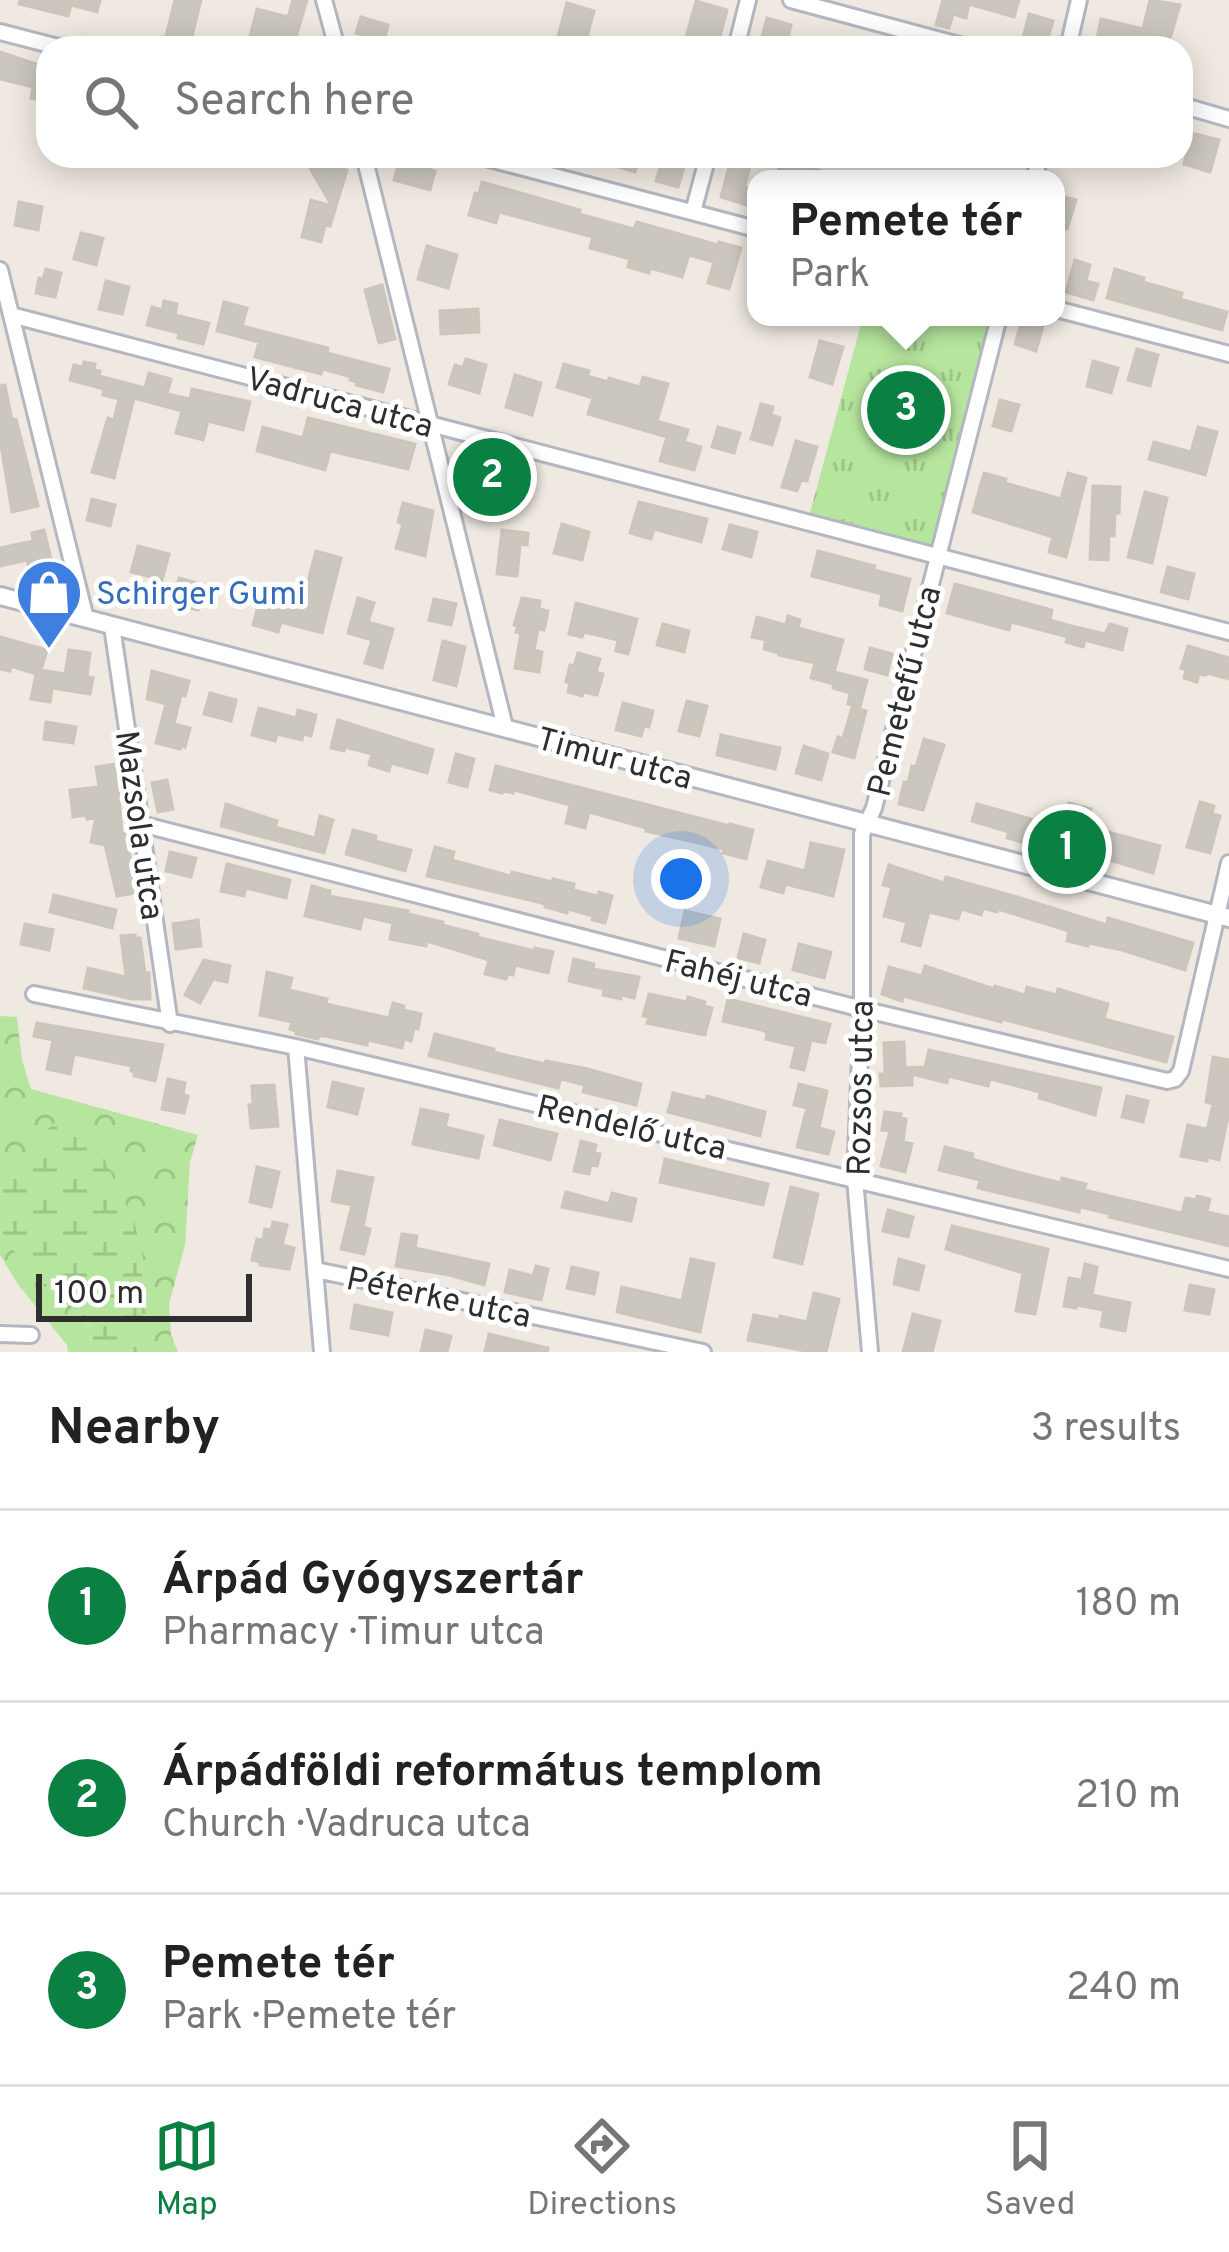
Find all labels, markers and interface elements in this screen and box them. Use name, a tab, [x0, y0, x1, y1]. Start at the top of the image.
search box	[36, 36, 1193, 168]
icon: search	[78, 69, 144, 135]
text: Search here	[174, 74, 414, 131]
popup	[747, 170, 1065, 326]
text: Pemete tér	[790, 195, 1022, 252]
text: Park	[790, 252, 870, 301]
street label: Vadruca utca	[241, 360, 437, 450]
pin: 3	[867, 365, 945, 455]
pin: 2	[453, 432, 531, 522]
shop icon: Schirger Gumi	[14, 557, 84, 651]
place label: Schirger Gumi	[96, 575, 306, 617]
street label: Pemetefű utca	[860, 582, 953, 802]
street label: Timur utca	[532, 720, 696, 802]
street label: Mazsola utca	[103, 728, 171, 923]
pin: 1	[1028, 804, 1106, 894]
your location	[651, 849, 711, 909]
street label: Fahéj utca	[660, 942, 816, 1019]
street label: Rozsos utca	[840, 1000, 886, 1177]
street label: Rendelő utca	[532, 1088, 730, 1172]
street label: Péterke utca	[342, 1260, 534, 1340]
scale bar	[36, 1268, 252, 1321]
text: 100 m	[54, 1274, 144, 1316]
text: Nearby	[48, 1398, 220, 1463]
text: 3 results	[1031, 1406, 1181, 1455]
text: Árpád Gyógyszertár	[162, 1553, 583, 1610]
text: 1	[79, 1581, 95, 1630]
text: 180 m	[1076, 1581, 1181, 1630]
text: Pharmacy · Timur utca	[162, 1610, 544, 1659]
text: Árpádföldi református templom	[162, 1745, 823, 1802]
text: 2	[75, 1773, 99, 1822]
text: 210 m	[1075, 1773, 1181, 1822]
text: Church · Vadruca utca	[162, 1802, 531, 1851]
text: Pemete tér	[162, 1937, 395, 1994]
text: 3	[75, 1965, 99, 2014]
text: 240 m	[1066, 1965, 1181, 2014]
text: Park · Pemete tér	[162, 1994, 456, 2043]
tab: Map	[154, 2113, 220, 2227]
tab: Directions	[527, 2113, 677, 2227]
tab: Saved	[985, 2113, 1075, 2227]

